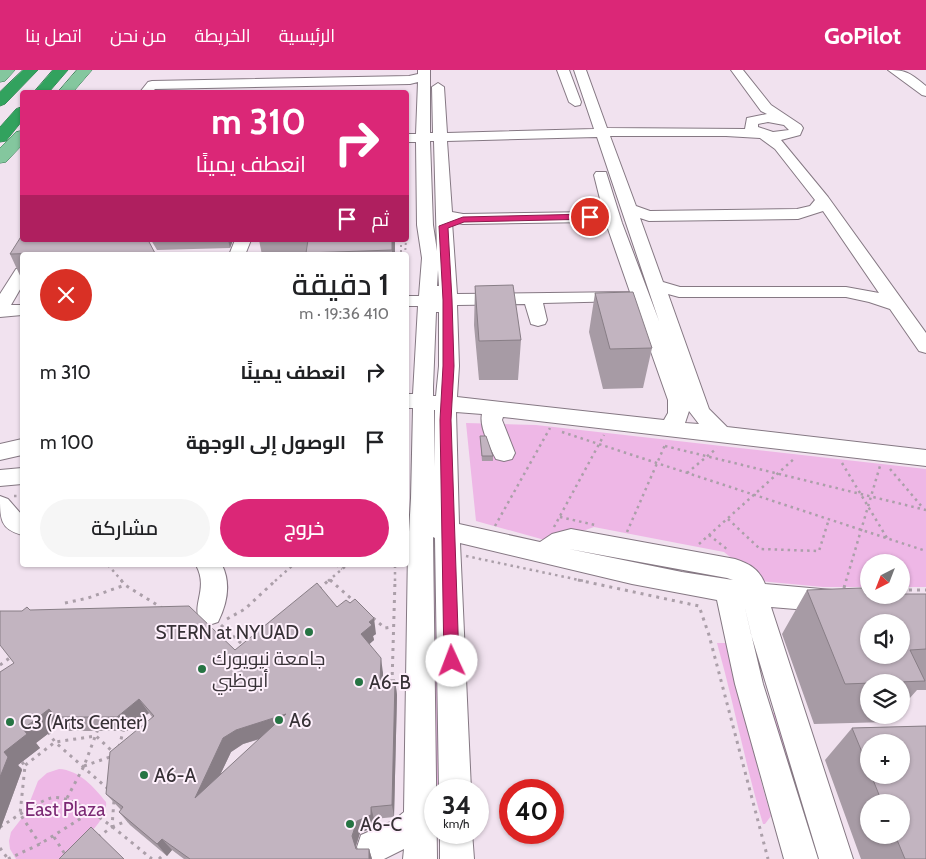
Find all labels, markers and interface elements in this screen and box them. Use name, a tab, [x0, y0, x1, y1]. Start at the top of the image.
text: GoPilot	[824, 21, 901, 50]
text: اتصل بنا	[25, 25, 82, 47]
text: من نحن	[110, 25, 166, 47]
text: الخريطة	[194, 25, 251, 47]
text: الرئيسية	[279, 25, 335, 47]
text: 310 m	[211, 100, 306, 143]
icon: right	[324, 110, 389, 175]
text: انعطف يمينًا	[195, 151, 306, 178]
pin	[569, 196, 611, 238]
icon: arrive	[576, 203, 604, 231]
icon: arrive	[333, 205, 361, 233]
text: ثم	[371, 208, 389, 231]
text: 1 دقيقة	[292, 266, 389, 303]
button: close	[40, 269, 92, 321]
text: 410 m · 19:36	[299, 304, 389, 323]
icon: right	[361, 358, 389, 386]
text: 310 m	[40, 361, 91, 384]
text: انعطف يمينًا	[240, 361, 346, 384]
icon: arrive	[361, 428, 389, 456]
text: 100 m	[40, 431, 94, 454]
text: الوصول إلى الوجهة	[186, 431, 346, 454]
button: مشاركة	[40, 499, 210, 557]
button: خروج	[220, 499, 389, 557]
north arrow	[860, 554, 910, 604]
map controls	[860, 554, 910, 844]
button: sound	[860, 614, 910, 664]
place label: STERN at NYUAD	[155, 621, 299, 644]
marker: STERN at NYUAD	[303, 626, 315, 638]
position arrow	[425, 634, 477, 686]
place label: جامعة نيويورك أبوظبي	[212, 647, 325, 695]
marker: جامعة نيويورك أبوظبي	[196, 663, 208, 675]
place label: A6-B	[369, 671, 411, 694]
button: layers	[860, 674, 910, 724]
marker: A6-B	[353, 676, 365, 688]
place label: A6	[289, 709, 312, 732]
place label: C3 (Arts Center)	[20, 711, 148, 734]
marker: A6	[273, 714, 285, 726]
marker: C3 (Arts Center)	[4, 716, 16, 728]
button: +	[860, 734, 910, 784]
place label: A6-A	[154, 764, 197, 787]
marker: A6-A	[138, 769, 150, 781]
speed limit sign: 40	[499, 779, 564, 844]
text: 34	[442, 790, 471, 820]
button: −	[860, 794, 910, 844]
park label: East Plaza	[25, 798, 105, 821]
place label: A6-C	[360, 813, 403, 836]
text: km/h	[443, 816, 470, 831]
marker: A6-C	[344, 818, 356, 830]

